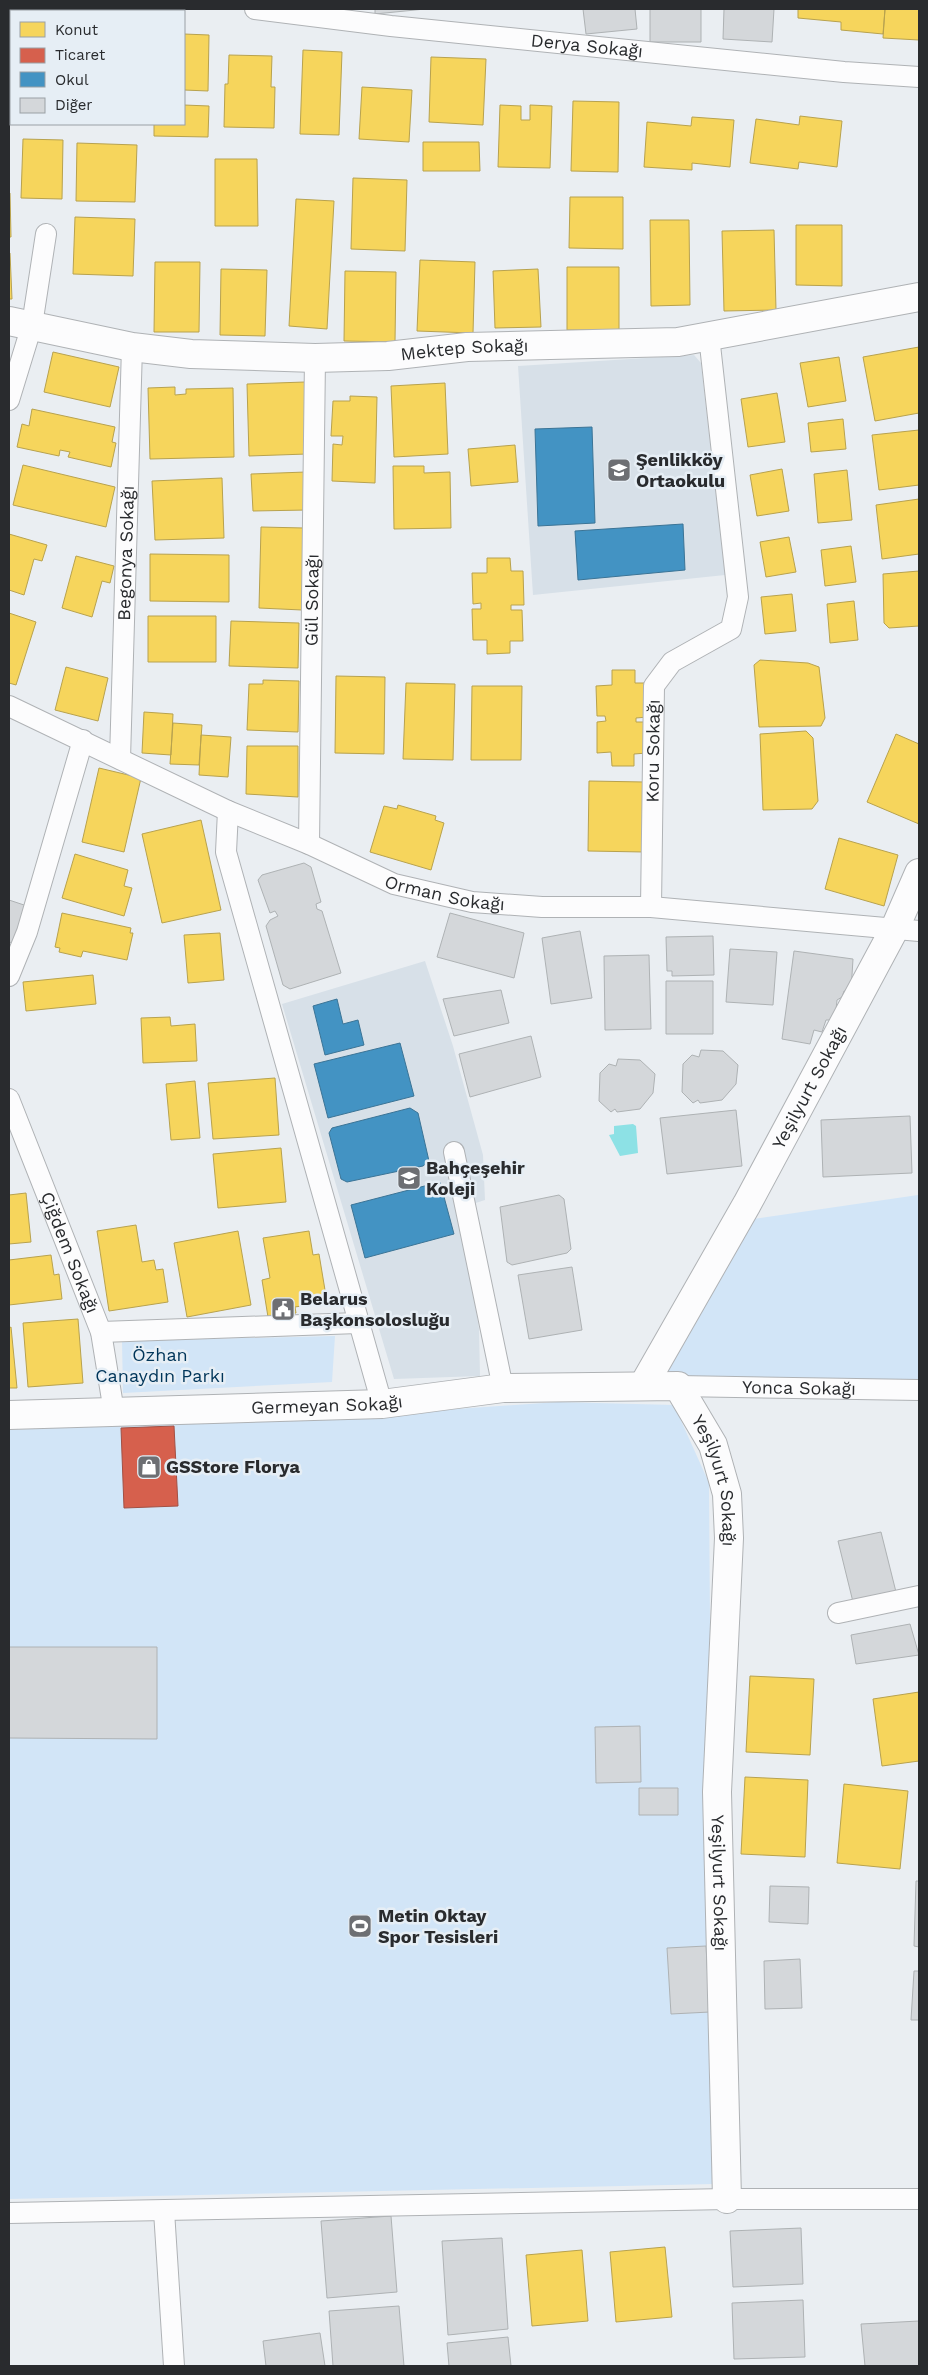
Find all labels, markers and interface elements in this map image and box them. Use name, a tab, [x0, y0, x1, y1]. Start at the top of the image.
legend	[10, 10, 185, 125]
text: Konut	[55, 21, 99, 39]
street label: Derya Sokağı	[530, 29, 644, 62]
text: Ticaret	[55, 46, 106, 64]
text: Okul	[55, 71, 89, 89]
text: Diğer	[55, 96, 93, 114]
street label: Mektep Sokağı	[399, 335, 529, 365]
place label: Şenlikköy Ortaokulu	[636, 449, 725, 491]
school or university icon: Şenlikköy Ortaokulu	[606, 457, 632, 483]
street label: Begonya Sokağı	[113, 485, 138, 621]
street label: Gül Sokağı	[300, 554, 323, 646]
street label: Koru Sokağı	[641, 699, 664, 803]
street label: Orman Sokağı	[381, 870, 506, 914]
street label: Yeşilyurt Sokağı	[768, 1022, 851, 1152]
place label: Bahçeşehir Koleji	[426, 1157, 525, 1199]
school or university icon: Bahçeşehir Koleji	[396, 1165, 422, 1191]
street label: Çiğdem Sokağı	[37, 1189, 103, 1316]
place label: Belarus Başkonsolosluğu	[300, 1288, 450, 1330]
public building icon: Belarus Başkonsolosluğu	[270, 1296, 296, 1322]
park label: Özhan Canaydın Parkı	[95, 1344, 225, 1386]
street label: Yonca Sokağı	[742, 1376, 856, 1399]
street label: Germeyan Sokağı	[251, 1390, 404, 1418]
street label: Yeşilyurt Sokağı	[687, 1411, 740, 1547]
shop icon: GSStore Florya	[136, 1454, 162, 1480]
place label: GSStore Florya	[166, 1456, 300, 1477]
street label: Yeşilyurt Sokağı	[708, 1814, 732, 1951]
place label: Metin Oktay Spor Tesisleri	[378, 1905, 498, 1947]
sports icon: Metin Oktay Spor Tesisleri	[347, 1913, 373, 1939]

